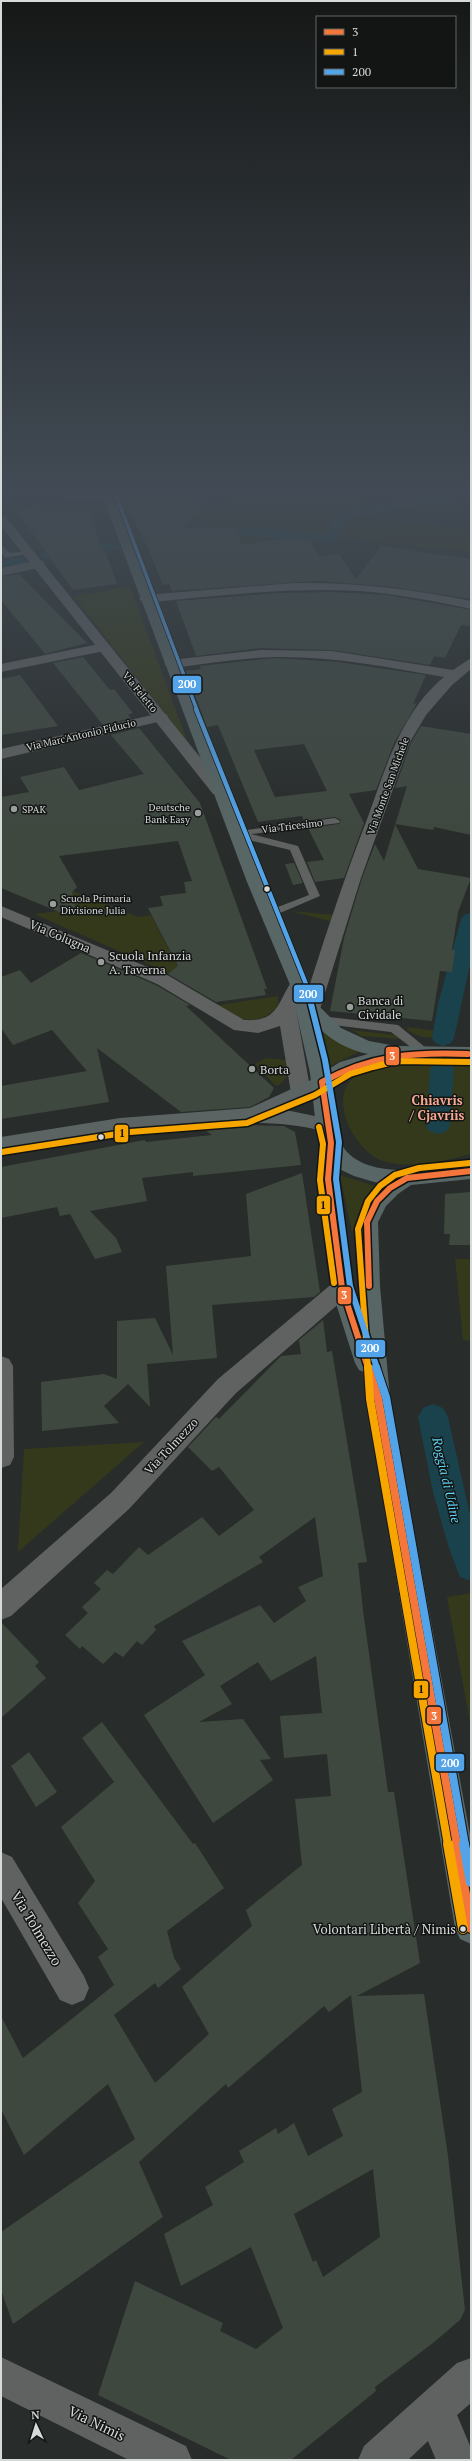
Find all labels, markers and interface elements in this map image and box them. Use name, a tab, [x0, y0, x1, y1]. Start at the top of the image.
legend	[316, 16, 456, 88]
text: 3	[352, 24, 358, 39]
text: 1	[352, 44, 358, 59]
text: 200	[352, 64, 371, 79]
street label: Via Feletto	[120, 669, 161, 715]
line badge: 200	[172, 675, 202, 694]
text: 200	[178, 677, 196, 691]
street label: Via Marc'Antonio Fiducio	[25, 716, 138, 754]
street label: Via Monte San Michele	[364, 736, 412, 836]
place label: Deutsche Bank Easy	[145, 801, 191, 826]
place label: SPAK	[22, 803, 46, 816]
marker: SPAK	[9, 804, 19, 814]
marker: Deutsche Bank Easy	[193, 808, 203, 818]
street label: Via Tricesimo	[261, 816, 324, 836]
unlabelled marker	[262, 884, 272, 894]
place label: Scuola Primaria Divisione Julia	[61, 892, 131, 917]
marker: Scuola Primaria Divisione Julia	[48, 899, 58, 909]
street label: Via Colugna	[27, 916, 93, 956]
place label: Scuola Infanzia A. Taverna	[109, 948, 191, 977]
marker: Scuola Infanzia A. Taverna	[96, 957, 106, 967]
line badge: 200	[293, 984, 324, 1003]
text: 200	[299, 987, 317, 1001]
place label: Banca di Cividale	[358, 993, 404, 1022]
marker: Banca di Cividale	[345, 1002, 355, 1012]
line badge: 3	[385, 1046, 400, 1066]
text: 3	[389, 1049, 395, 1063]
place label: Borta	[260, 1062, 289, 1077]
marker: Borta	[247, 1064, 257, 1074]
district label: Chiavris / Cjavriis	[409, 1091, 465, 1124]
line badge: 1	[114, 1124, 129, 1143]
text: 1	[119, 1126, 125, 1140]
unlabelled marker	[96, 1132, 106, 1142]
line badge: 1	[316, 1195, 331, 1215]
text: 1	[320, 1198, 326, 1212]
line badge: 3	[337, 1286, 352, 1305]
text: 3	[341, 1288, 347, 1302]
line badge: 200	[355, 1339, 386, 1358]
text: 200	[361, 1341, 379, 1355]
street label: Via Tolmezzo	[141, 1414, 201, 1477]
water label: Roggia di Udine	[428, 1434, 466, 1525]
line badge: 1	[413, 1680, 429, 1699]
text: 1	[418, 1682, 424, 1696]
line badge: 3	[426, 1706, 442, 1725]
text: 3	[431, 1709, 437, 1723]
line badge: 200	[435, 1753, 465, 1772]
text: 200	[441, 1756, 459, 1770]
street label: Via Tolmezzo	[7, 1887, 67, 1969]
place label: Volontari Libertà / Nimis	[313, 1920, 456, 1938]
marker: Volontari Libertà / Nimis	[458, 1924, 468, 1934]
street label: Via Nimis	[65, 2401, 129, 2445]
north arrow	[16, 2405, 56, 2445]
text: N	[31, 2408, 41, 2422]

